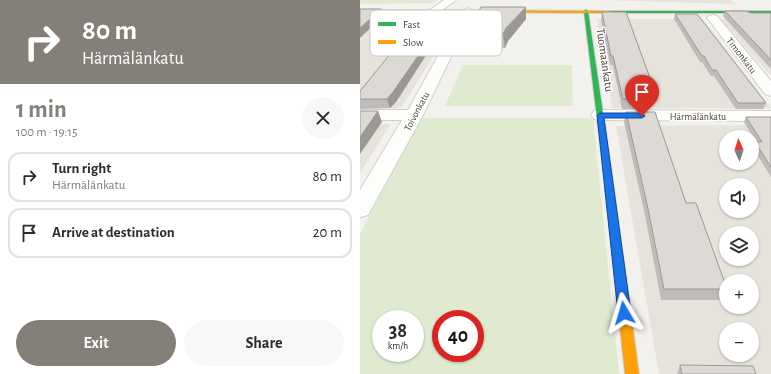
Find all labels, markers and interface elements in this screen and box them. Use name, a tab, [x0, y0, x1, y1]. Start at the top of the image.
legend	[370, 10, 502, 56]
icon: right	[16, 16, 68, 68]
text: 80 m	[82, 17, 137, 45]
text: Fast	[403, 19, 421, 30]
street label: Tuomaankatu	[595, 27, 615, 93]
street label: Timonkatu	[724, 36, 758, 75]
text: Slow	[403, 37, 424, 48]
text: Härmälänkatu	[82, 50, 184, 68]
pin	[625, 75, 659, 116]
icon: arrive	[631, 81, 653, 103]
street label: Toivonkatu	[402, 90, 431, 133]
button: close	[302, 97, 344, 139]
text: 1 min	[16, 98, 67, 122]
street label: Härmälänkatu	[670, 112, 726, 122]
text: 100 m · 19:15	[16, 126, 77, 139]
north arrow	[719, 130, 759, 170]
map controls	[719, 130, 759, 362]
text: Turn right	[52, 161, 111, 176]
icon: right	[18, 166, 40, 188]
text: 80 m	[312, 169, 342, 184]
button: sound	[719, 178, 759, 218]
text: Härmälänkatu	[52, 179, 125, 192]
icon: arrive	[18, 222, 40, 244]
text: Arrive at destination	[52, 225, 175, 240]
text: 20 m	[313, 225, 342, 240]
button: layers	[719, 226, 759, 266]
button: +	[719, 274, 759, 314]
position arrow	[603, 292, 645, 334]
speed limit sign: 40	[432, 310, 484, 362]
button: Exit	[16, 320, 176, 366]
button: Share	[184, 320, 344, 366]
text: 38	[389, 321, 407, 341]
button: −	[719, 322, 759, 362]
text: km/h	[388, 341, 408, 351]

